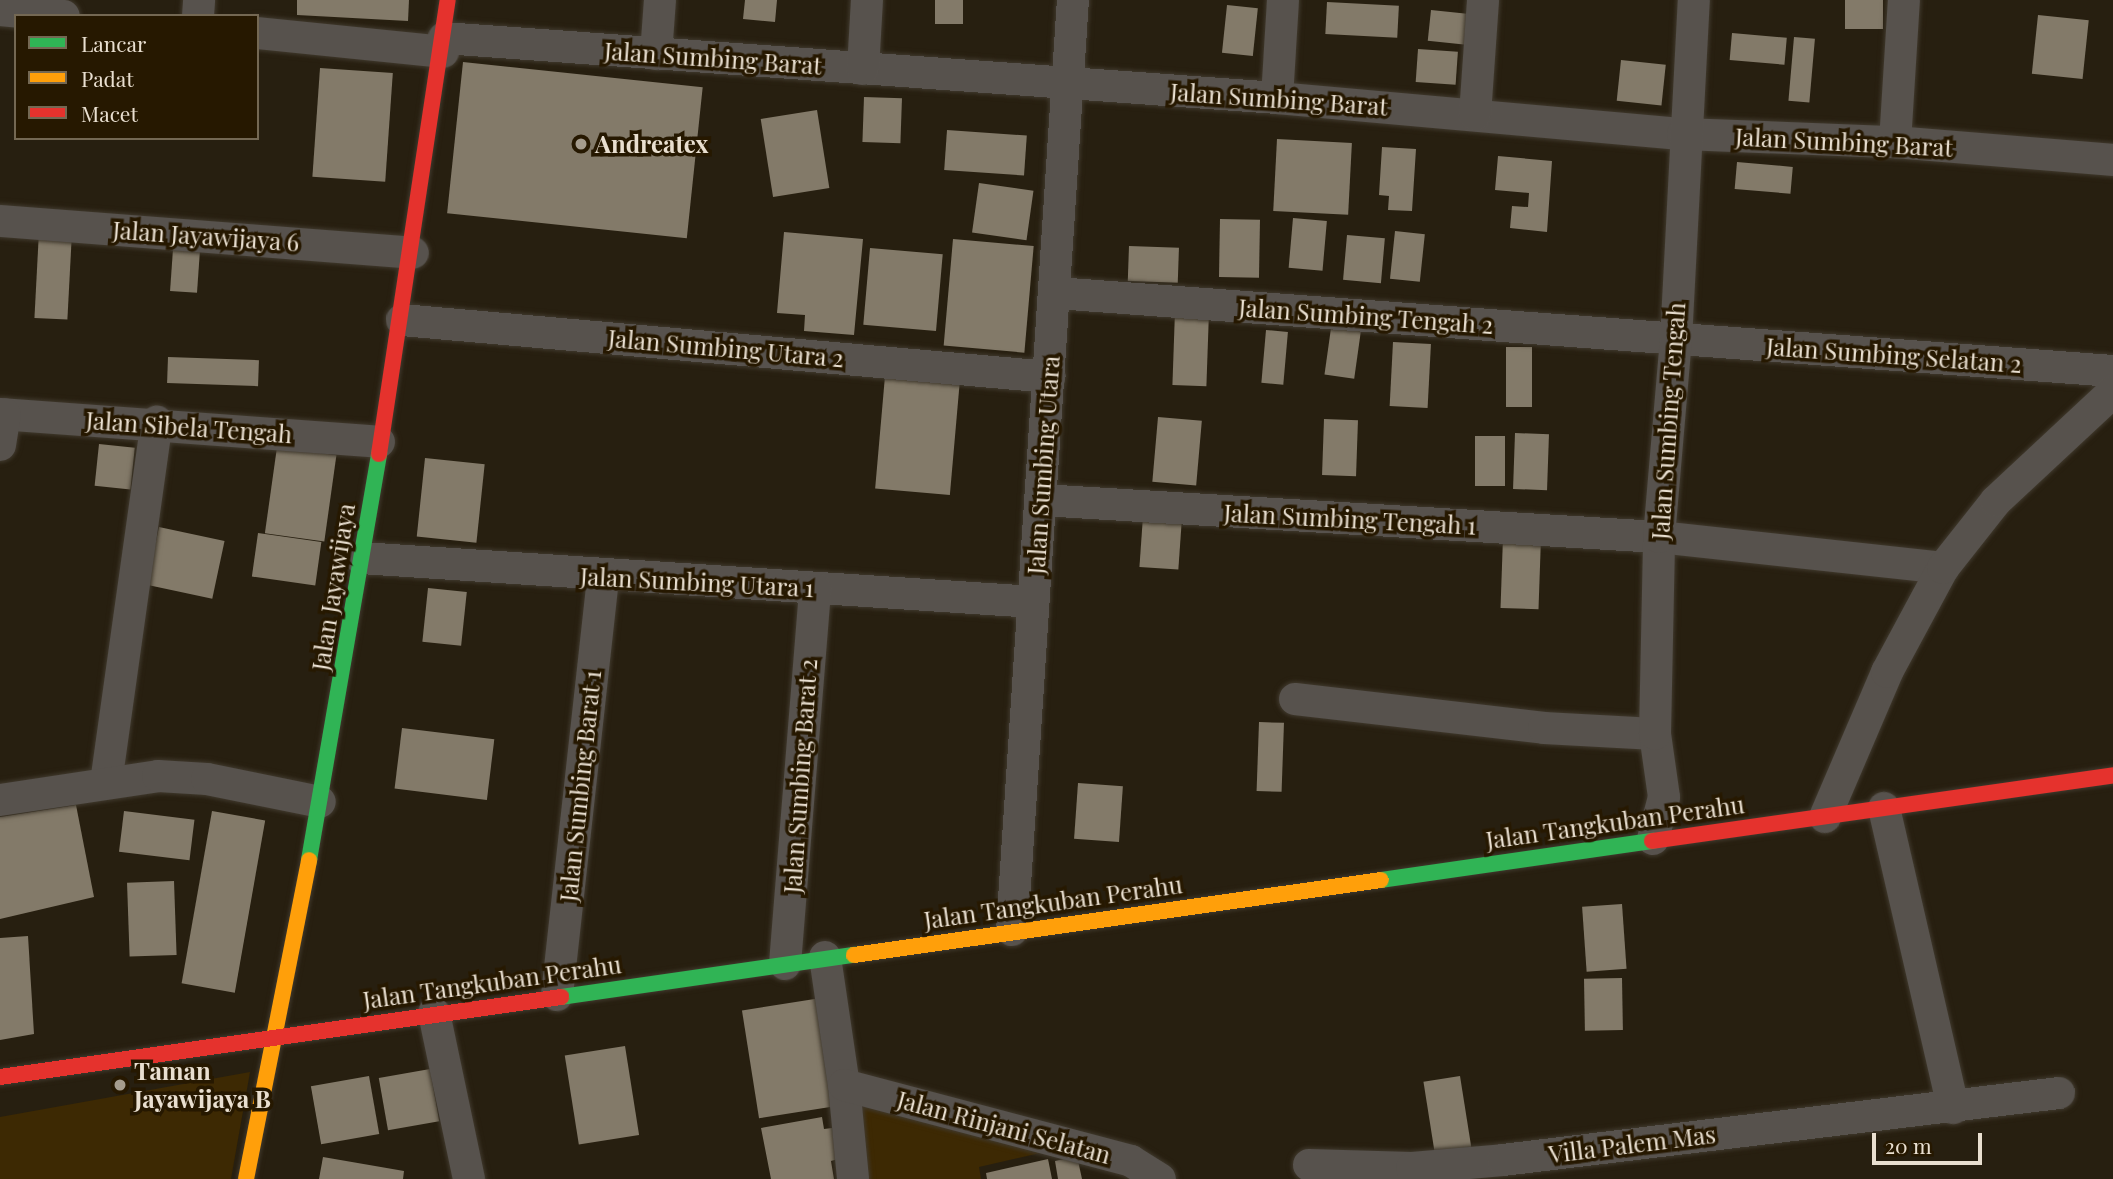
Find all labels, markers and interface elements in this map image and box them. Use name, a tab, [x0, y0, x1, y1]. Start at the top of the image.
legend	[14, 14, 259, 140]
text: Lancar	[81, 29, 146, 57]
street label: Jalan Sumbing Barat	[603, 36, 823, 80]
text: Padat	[81, 64, 134, 92]
street label: Jalan Sumbing Barat	[1169, 77, 1389, 121]
text: Macet	[81, 99, 138, 127]
street label: Jalan Sumbing Barat	[1734, 122, 1954, 162]
place label: Andreatex	[595, 130, 708, 158]
marker: Andreatex	[573, 136, 589, 152]
street label: Jalan Jayawijaya 6	[112, 215, 300, 257]
street label: Jalan Sumbing Tengah 2	[1237, 293, 1495, 339]
street label: Jalan Sumbing Tengah	[1645, 301, 1691, 541]
street label: Jalan Sumbing Utara 2	[607, 323, 845, 373]
street label: Jalan Sumbing Selatan 2	[1765, 332, 2023, 378]
street label: Jalan Sumbing Utara	[1021, 355, 1065, 575]
street label: Jalan Sibela Tengah	[85, 405, 293, 449]
street label: Jalan Sumbing Tengah 1	[1223, 498, 1477, 540]
street label: Jalan Jayawijaya	[306, 501, 360, 673]
street label: Jalan Sumbing Utara 1	[579, 561, 815, 603]
street label: Jalan Sumbing Barat 2	[777, 658, 823, 894]
street label: Jalan Sumbing Barat 1	[554, 669, 606, 903]
street label: Jalan Tangkuban Perahu	[1484, 790, 1746, 854]
street label: Jalan Tangkuban Perahu	[922, 870, 1184, 934]
street label: Jalan Tangkuban Perahu	[361, 950, 623, 1014]
place label: Taman Jayawijaya B	[134, 1057, 271, 1113]
marker: Taman Jayawijaya B	[112, 1077, 128, 1093]
street label: Jalan Rinjani Selatan	[894, 1085, 1114, 1169]
street label: Villa Palem Mas	[1547, 1119, 1717, 1169]
scale bar	[1875, 1120, 1985, 1164]
text: 20 m	[1885, 1131, 1932, 1159]

